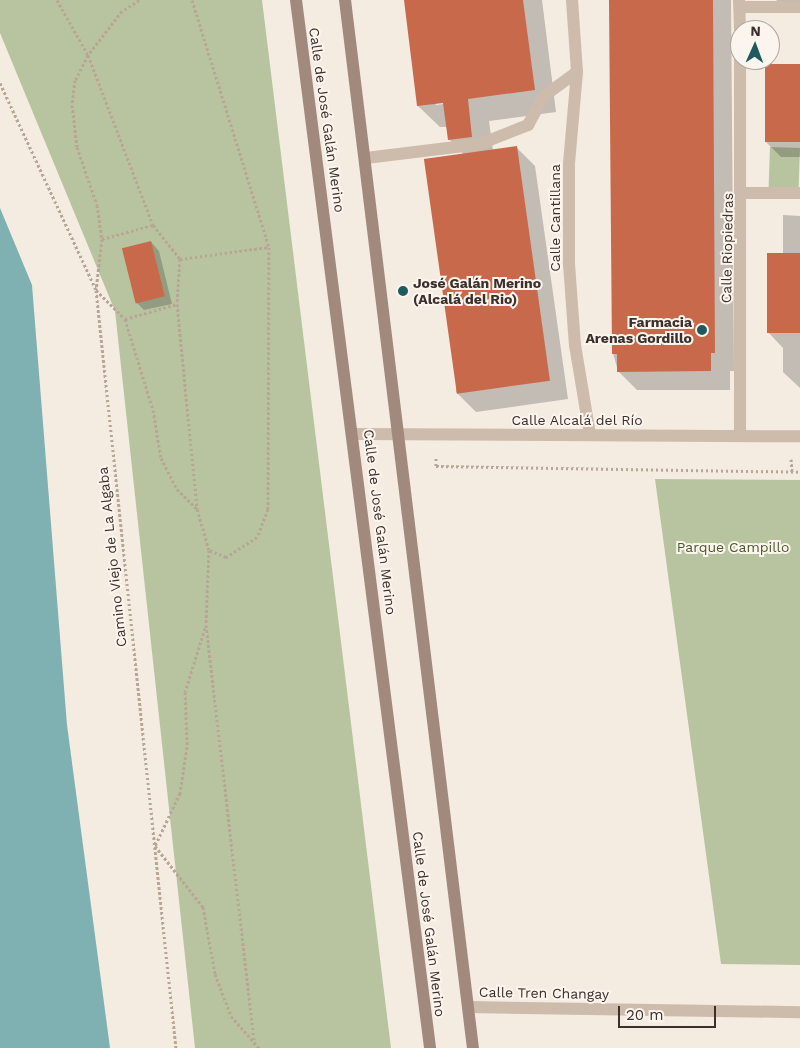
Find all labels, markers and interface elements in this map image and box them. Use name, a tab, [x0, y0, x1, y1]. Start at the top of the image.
north arrow	[730, 20, 780, 70]
text: N	[750, 23, 761, 39]
street label: Calle de José Galán Merino	[306, 26, 348, 214]
street label: Calle Cantillana	[547, 164, 563, 272]
street label: Calle Riopiedras	[718, 193, 736, 303]
place label: José Galán Merino (Alcalá del Rio)	[413, 275, 541, 308]
marker: José Galán Merino (Alcalá del Rio)	[397, 285, 409, 297]
place label: Farmacia Arenas Gordillo	[585, 314, 692, 347]
marker: Farmacia Arenas Gordillo	[696, 324, 708, 336]
street label: Calle Alcalá del Río	[511, 412, 643, 428]
street label: Calle de José Galán Merino	[360, 428, 400, 616]
street label: Camino Viejo de La Algaba	[94, 465, 130, 649]
park label: Parque Campillo	[677, 539, 789, 555]
street label: Calle de José Galán Merino	[409, 830, 449, 1018]
street label: Calle Tren Changay	[479, 983, 609, 1003]
scale bar	[620, 996, 718, 1028]
text: 20 m	[626, 1006, 664, 1024]

